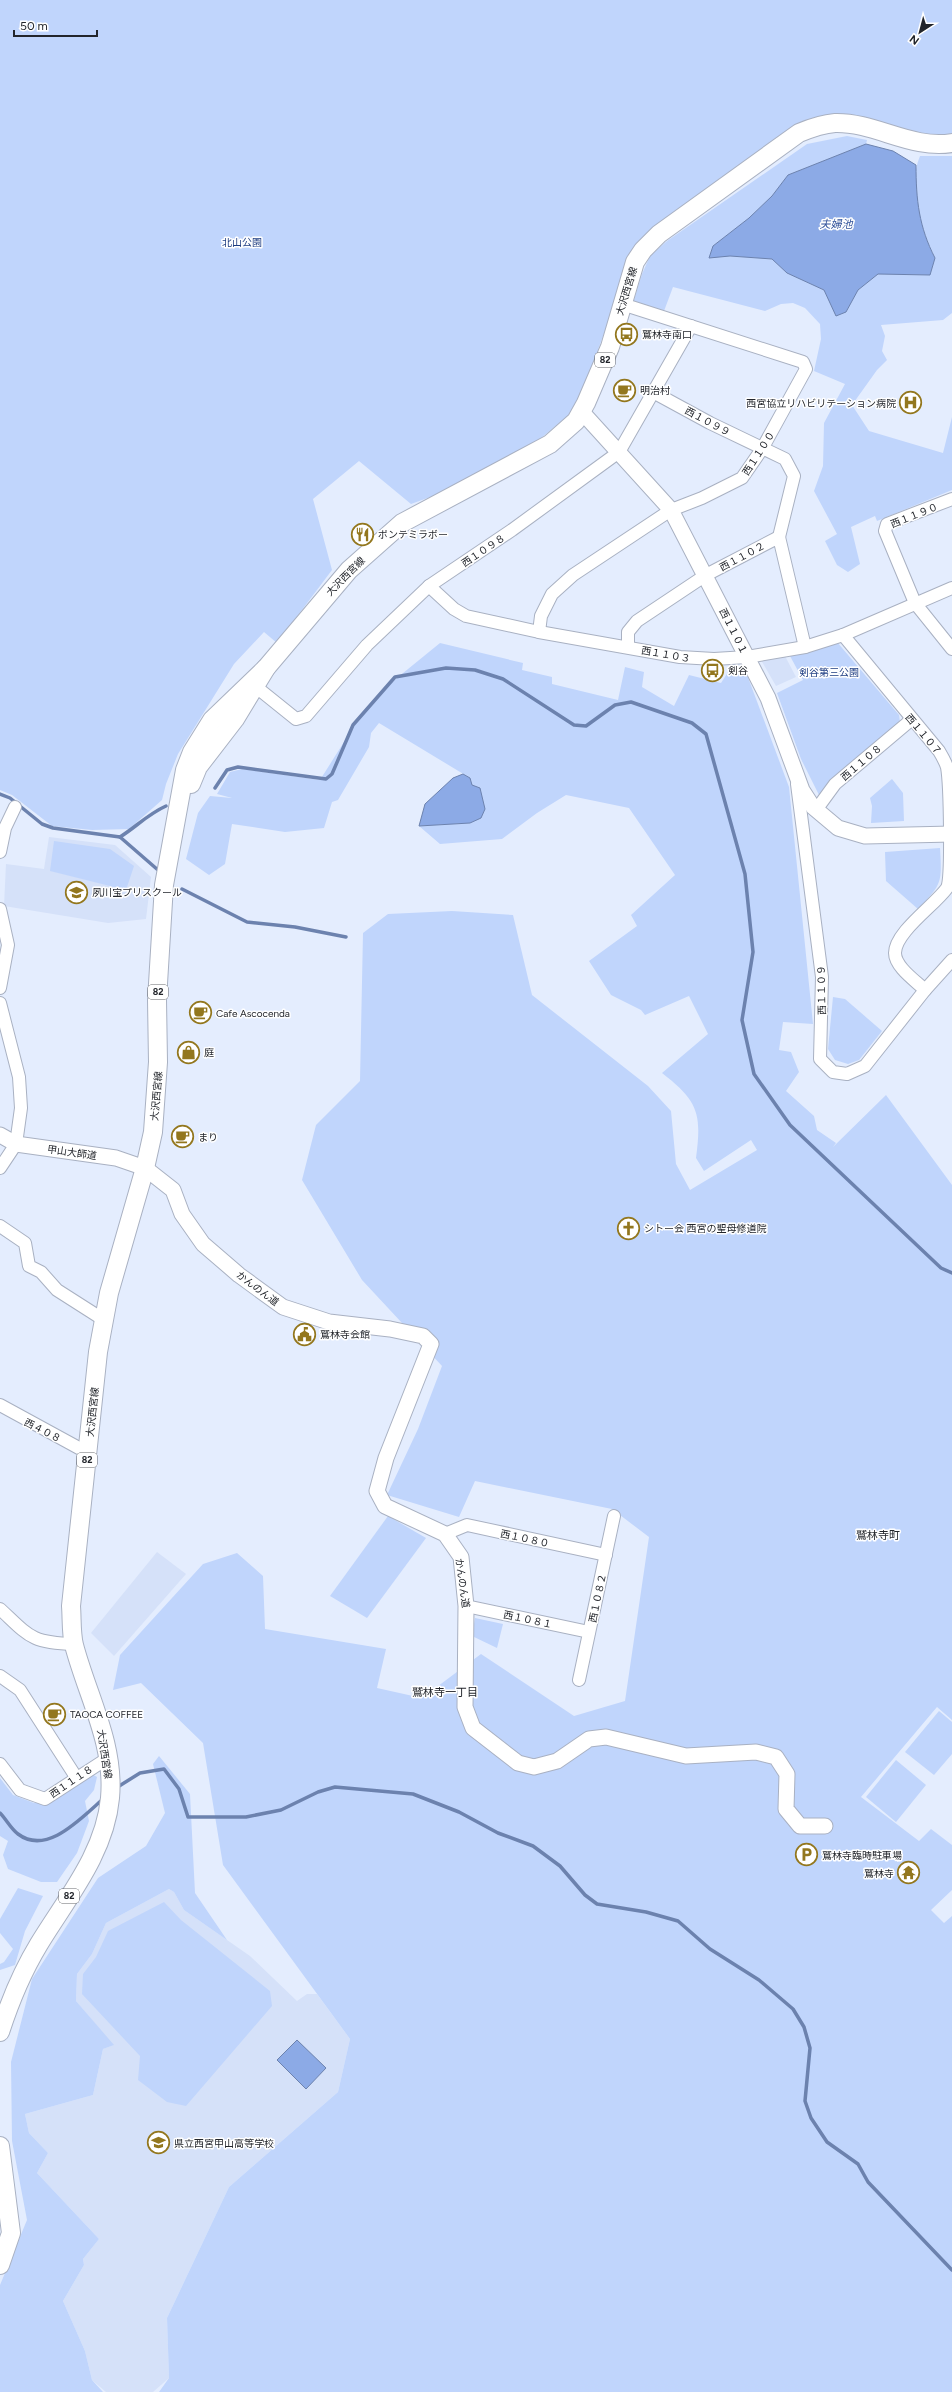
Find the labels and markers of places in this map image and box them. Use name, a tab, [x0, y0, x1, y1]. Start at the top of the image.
bus stop icon: 鷲林寺南口	[613, 321, 639, 347]
place label: 鷲林寺南口	[642, 328, 692, 341]
cafe icon: 明治村	[612, 377, 638, 403]
place label: 明治村	[640, 384, 670, 397]
hospital icon: 西宮協立リハビリテーション病院	[898, 390, 924, 416]
place label: 西宮協立リハビリテーション病院	[746, 397, 896, 410]
restaurant icon: ポンテミラボー	[350, 521, 376, 547]
place label: ポンテミラボー	[378, 528, 448, 541]
bus stop icon: 剣谷	[699, 657, 725, 683]
place label: 剣谷	[728, 664, 748, 677]
school or university icon: 夙川宝プリスクール	[64, 879, 90, 905]
place label: 夙川宝プリスクール	[92, 886, 182, 899]
cafe icon: Cafe Ascocenda	[187, 1000, 213, 1026]
place label: Cafe Ascocenda	[216, 1007, 290, 1020]
shop icon: 庭	[176, 1039, 202, 1065]
place label: 庭	[204, 1046, 214, 1059]
cafe icon: まり	[169, 1124, 195, 1150]
place label: まり	[198, 1131, 218, 1144]
church icon: シトー会 西宮の聖母修道院	[616, 1215, 642, 1241]
place label: シトー会 西宮の聖母修道院	[644, 1222, 766, 1235]
public building icon: 鷲林寺会館	[291, 1321, 317, 1347]
place label: 鷲林寺会館	[320, 1328, 370, 1341]
cafe icon: TAOCA COFFEE	[42, 1701, 68, 1727]
place label: TAOCA COFFEE	[70, 1708, 143, 1721]
parking icon: 鷲林寺臨時駐車場	[794, 1842, 820, 1868]
place label: 鷲林寺臨時駐車場	[822, 1849, 902, 1862]
temple icon: 鷲林寺	[896, 1860, 922, 1886]
place label: 鷲林寺	[864, 1867, 894, 1880]
school or university icon: 県立西宮甲山高等学校	[146, 2130, 172, 2156]
place label: 県立西宮甲山高等学校	[174, 2137, 274, 2150]

